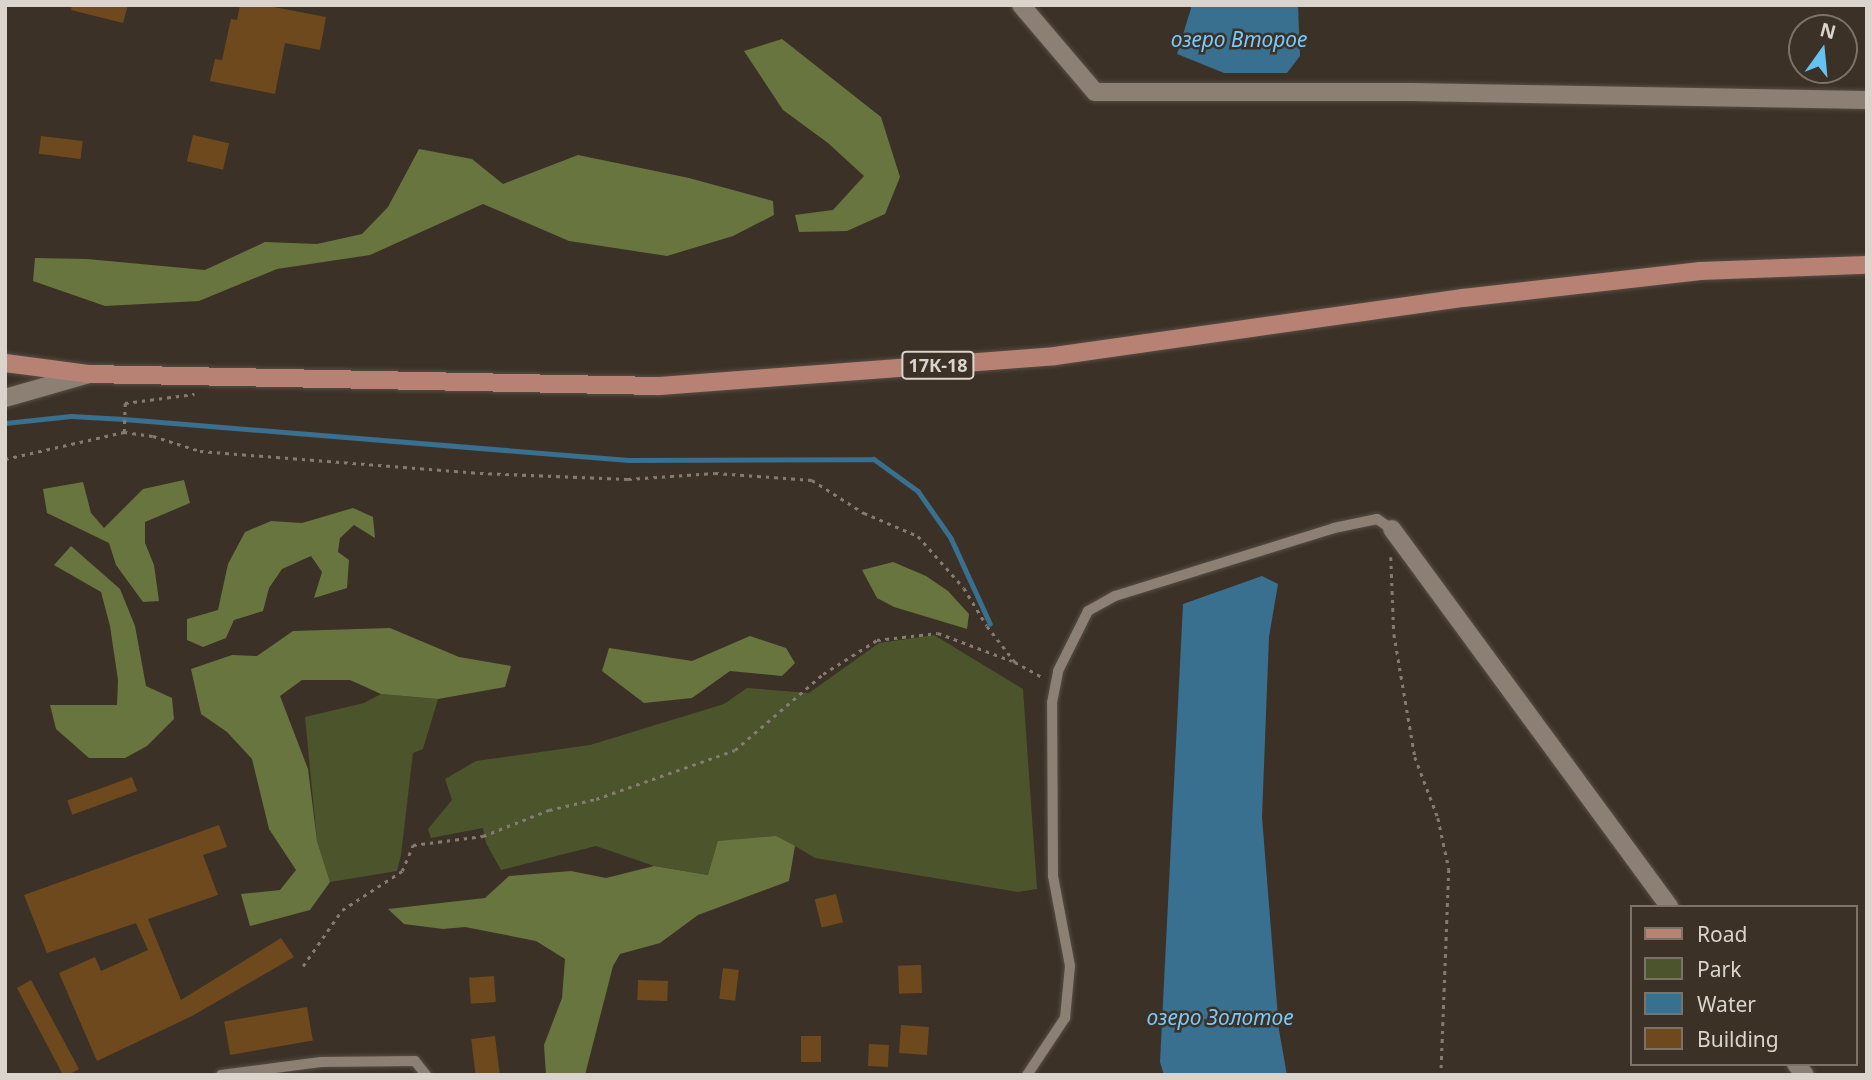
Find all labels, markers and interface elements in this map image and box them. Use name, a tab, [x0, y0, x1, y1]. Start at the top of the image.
north arrow	[1788, 14, 1858, 84]
text: N	[1817, 16, 1839, 45]
water label: озеро Второе	[1171, 26, 1307, 52]
road number: 17К-18	[901, 351, 975, 380]
legend	[1630, 905, 1858, 1066]
text: Road	[1697, 920, 1747, 948]
text: Park	[1697, 955, 1741, 983]
text: Water	[1697, 990, 1756, 1018]
water label: озеро Золотое	[1147, 1004, 1293, 1030]
text: Building	[1697, 1025, 1779, 1053]

